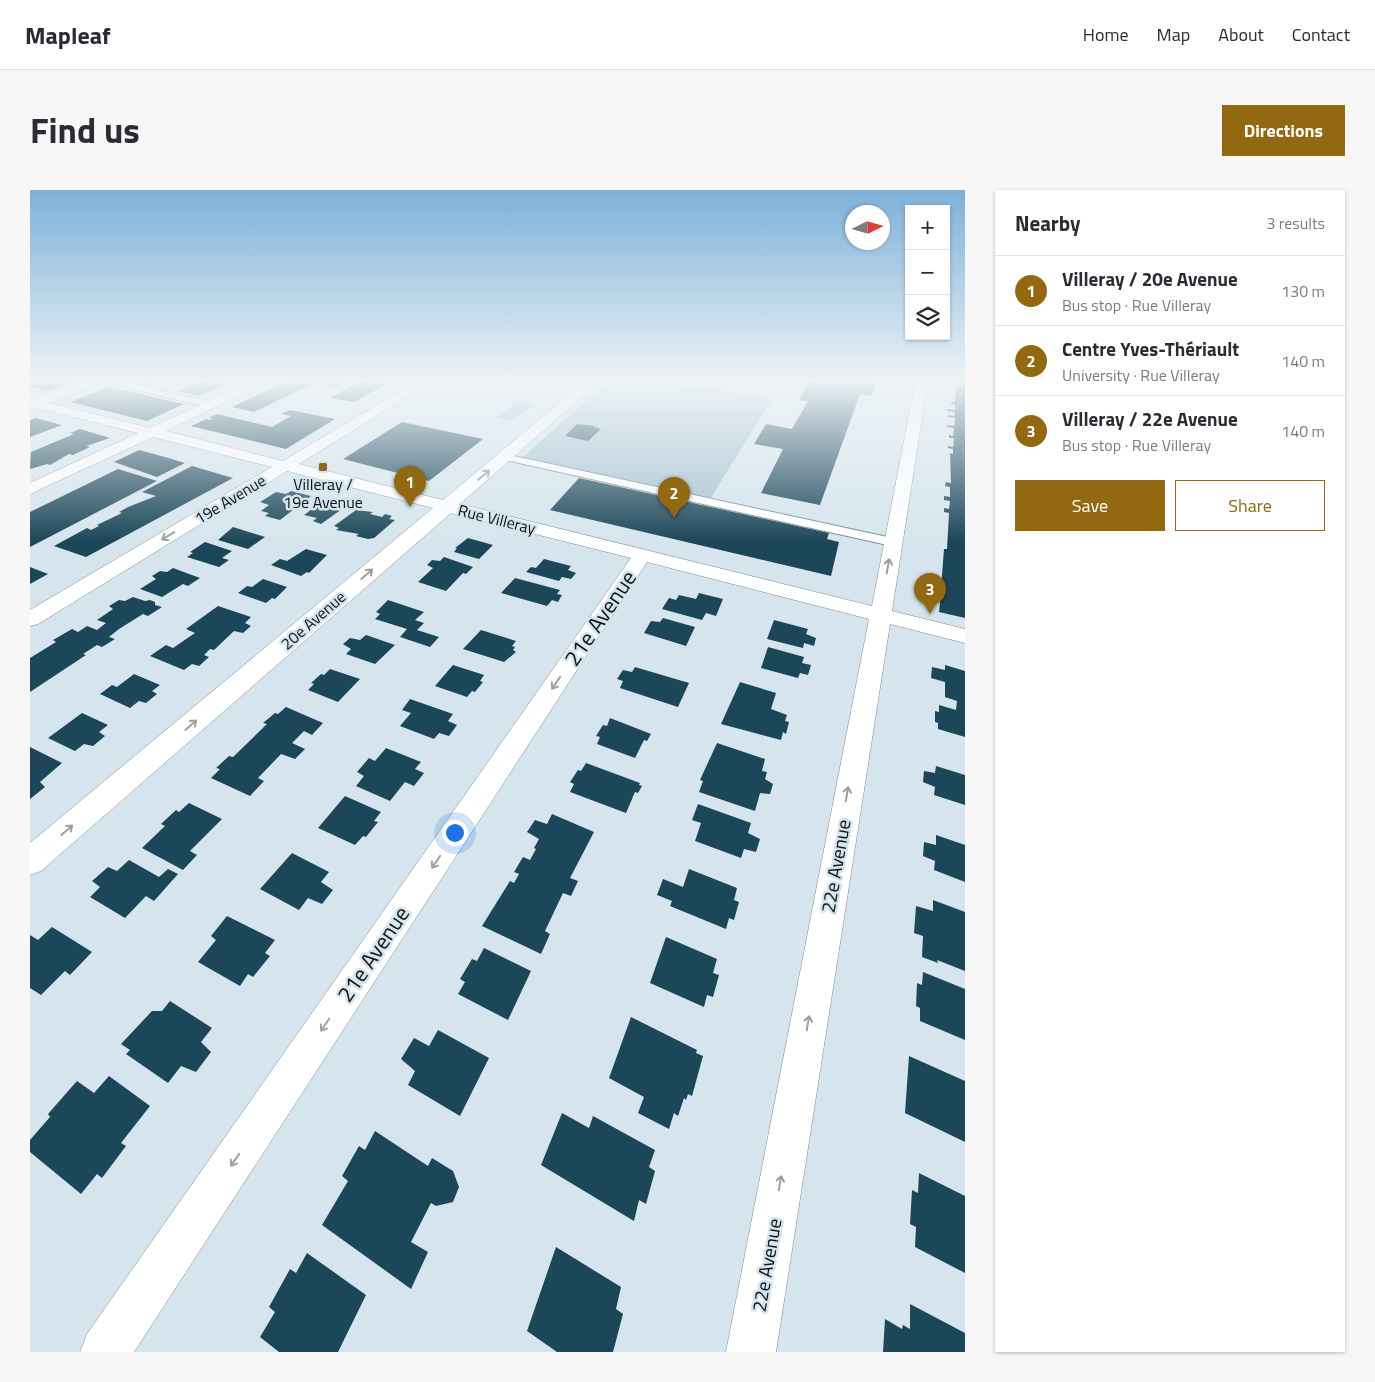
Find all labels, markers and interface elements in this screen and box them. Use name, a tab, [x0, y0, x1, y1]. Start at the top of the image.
text: Mapleaf	[25, 17, 110, 53]
text: Home	[1083, 21, 1129, 48]
text: Map	[1157, 21, 1190, 48]
text: About	[1218, 21, 1264, 48]
text: Contact	[1292, 21, 1350, 48]
text: Find us	[30, 103, 140, 157]
button: Directions	[1222, 105, 1345, 156]
north arrow	[845, 205, 890, 250]
map controls	[905, 205, 950, 340]
button: +	[905, 205, 950, 250]
text: Nearby	[1015, 207, 1080, 239]
text: 3 results	[1266, 211, 1325, 235]
button: −	[905, 250, 950, 295]
text: Villeray / 20e Avenue	[1062, 264, 1238, 293]
text: 1	[1027, 279, 1035, 303]
text: 130 m	[1281, 279, 1325, 303]
text: Bus stop · Rue Villeray	[1062, 293, 1211, 317]
button: layers	[905, 295, 950, 340]
text: Centre Yves-Thériault	[1062, 334, 1239, 363]
text: 2	[1027, 349, 1035, 373]
text: 140 m	[1281, 349, 1325, 373]
text: University · Rue Villeray	[1062, 363, 1220, 387]
text: Villeray / 22e Avenue	[1062, 404, 1238, 433]
text: 3	[1027, 419, 1035, 443]
text: 140 m	[1281, 419, 1325, 443]
text: Bus stop · Rue Villeray	[1062, 433, 1211, 457]
marker: Villeray / 19e Avenue	[317, 461, 329, 473]
pin: 1	[394, 466, 426, 507]
street label: 19e Avenue	[190, 468, 270, 530]
one-way arrow	[477, 469, 490, 481]
place label: Villeray / 19e Avenue	[283, 472, 363, 514]
pin: 2	[658, 477, 690, 518]
button: Save	[1015, 480, 1165, 531]
button: Share	[1175, 480, 1325, 531]
street label: Rue Villeray	[456, 498, 539, 540]
one-way arrow	[161, 532, 175, 542]
one-way arrow	[883, 558, 893, 574]
street label: 21e Avenue	[555, 563, 645, 673]
one-way arrow	[361, 568, 374, 579]
pin: 3	[914, 573, 946, 614]
street label: 20e Avenue	[275, 585, 351, 655]
one-way arrow	[551, 676, 561, 690]
one-way arrow	[184, 719, 197, 730]
one-way arrow	[843, 786, 853, 802]
street label: 22e Avenue	[813, 817, 857, 915]
your location	[442, 820, 468, 846]
one-way arrow	[60, 825, 73, 836]
one-way arrow	[431, 854, 441, 868]
street label: 21e Avenue	[328, 899, 418, 1009]
one-way arrow	[803, 1016, 813, 1032]
one-way arrow	[320, 1018, 330, 1032]
one-way arrow	[229, 1153, 240, 1167]
one-way arrow	[775, 1176, 785, 1192]
street label: 22e Avenue	[744, 1216, 788, 1314]

